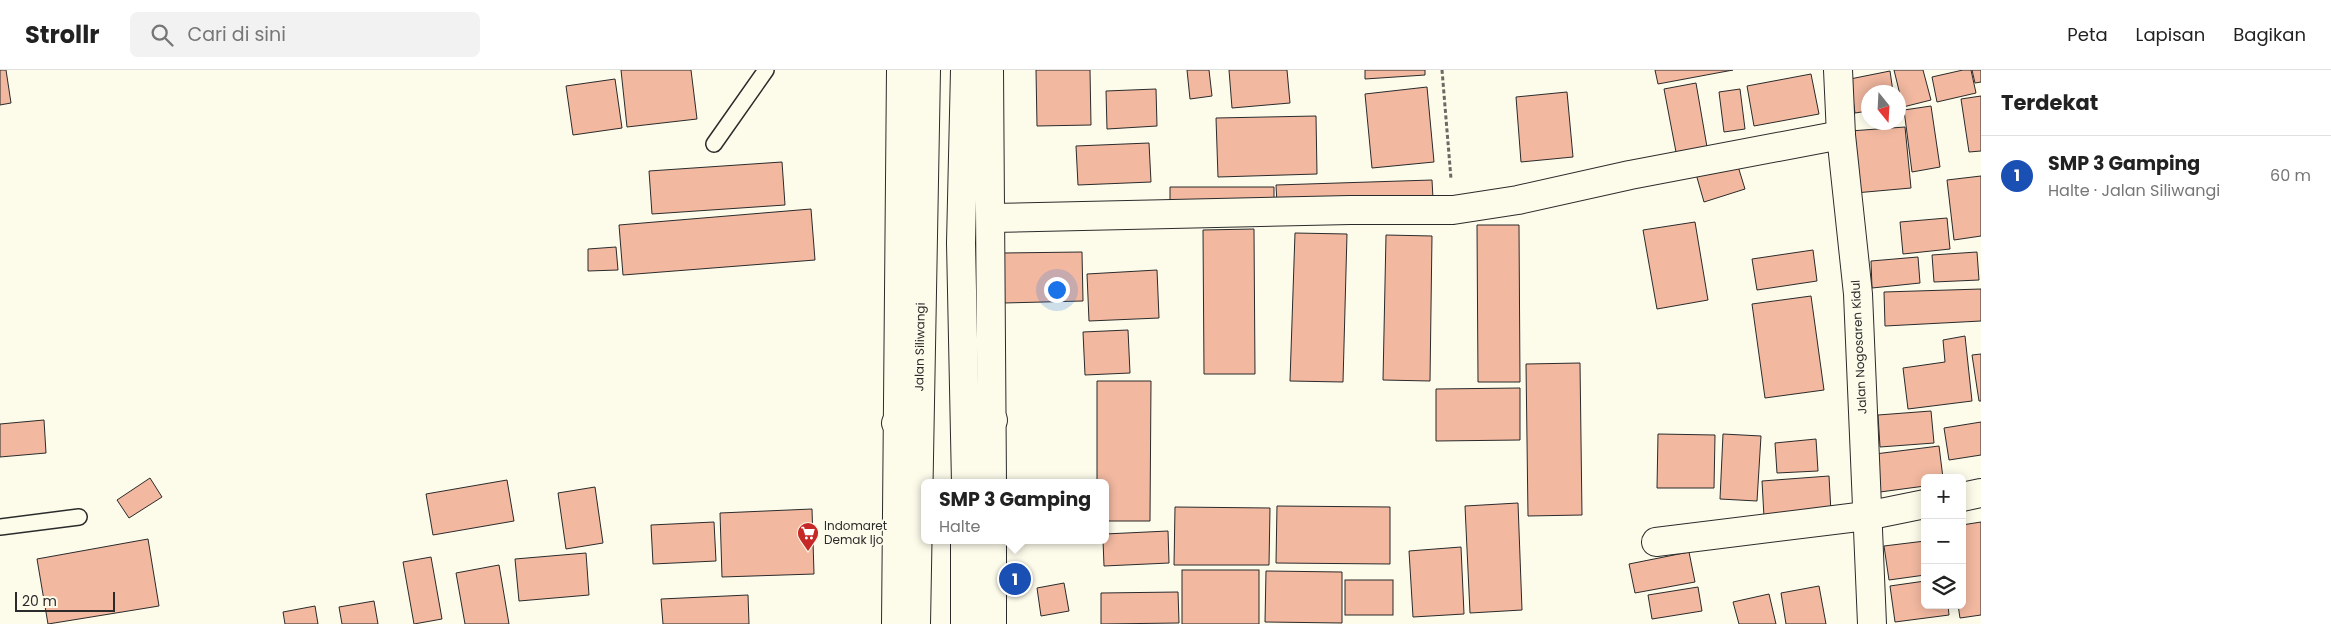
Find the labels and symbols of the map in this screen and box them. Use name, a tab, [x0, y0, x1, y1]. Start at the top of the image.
north arrow	[1861, 85, 1906, 130]
your location	[1044, 277, 1070, 303]
street label: Jalan Nogosaren Kidul	[1846, 279, 1871, 415]
street label: Jalan Siliwangi	[910, 302, 929, 392]
place label: Indomaret Demak Ijo	[824, 517, 887, 548]
supermarket icon: Indomaret Demak Ijo	[796, 521, 820, 552]
pin: 1	[999, 560, 1031, 598]
scale bar	[15, 589, 115, 612]

